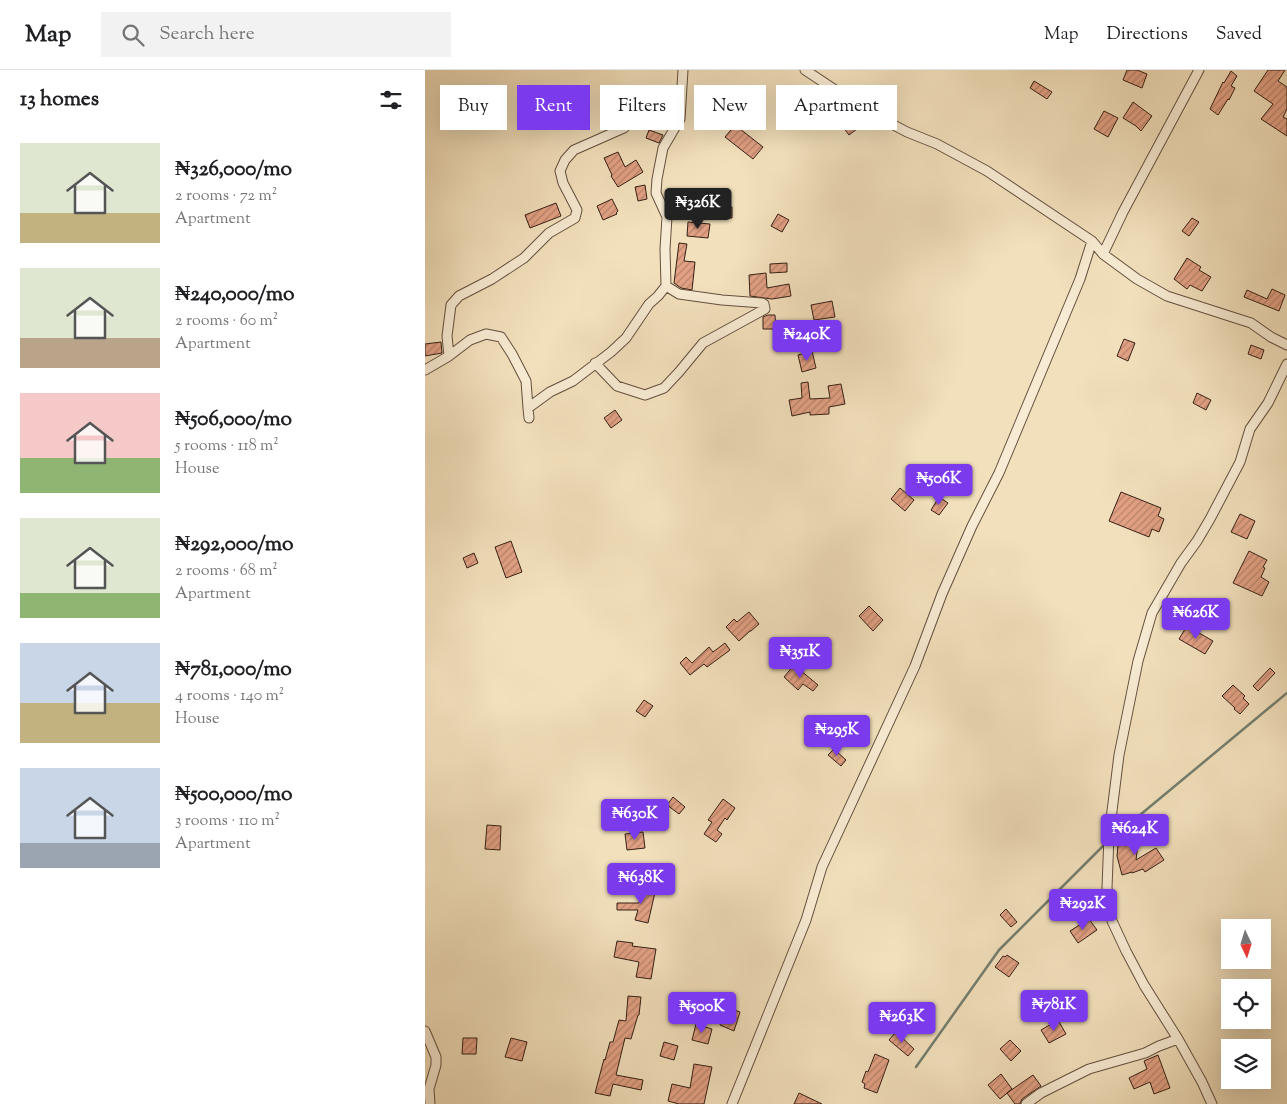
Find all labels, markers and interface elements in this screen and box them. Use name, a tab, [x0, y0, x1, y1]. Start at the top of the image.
search box	[101, 12, 451, 57]
text: Map	[25, 18, 71, 52]
icon: search	[119, 21, 147, 49]
text: Search here	[159, 21, 255, 48]
text: Map	[1044, 22, 1079, 48]
text: Directions	[1107, 22, 1188, 48]
text: Saved	[1216, 22, 1262, 48]
text: 13 homes	[20, 85, 99, 115]
chip: Buy	[440, 85, 507, 130]
chip: Rent	[517, 85, 590, 130]
chip: Filters	[600, 85, 684, 130]
chip: New	[694, 85, 766, 130]
chip: Apartment	[776, 85, 897, 130]
icon: filters	[377, 86, 405, 114]
text: ₦326,000/mo	[175, 155, 292, 185]
icon: home	[60, 163, 120, 223]
text: 2 rooms · 72 m²	[175, 185, 277, 208]
pin: ₦326K	[663, 188, 733, 230]
text: ₦326K	[675, 192, 721, 215]
text: Apartment	[175, 208, 251, 231]
text: ₦240,000/mo	[175, 280, 294, 310]
icon: home	[60, 288, 120, 348]
text: 2 rooms · 60 m²	[175, 310, 278, 333]
pin: ₦240K	[772, 320, 842, 362]
text: ₦240K	[783, 324, 831, 347]
text: Apartment	[175, 333, 251, 356]
text: ₦506,000/mo	[175, 405, 292, 435]
icon: home	[60, 413, 120, 473]
text: 5 rooms · 118 m²	[175, 435, 279, 458]
text: House	[175, 458, 219, 481]
pin: ₦506K	[904, 464, 974, 506]
text: ₦506K	[916, 468, 962, 491]
text: ₦292,000/mo	[175, 530, 294, 560]
icon: home	[60, 538, 120, 598]
text: 2 rooms · 68 m²	[175, 560, 278, 583]
text: Apartment	[175, 583, 251, 606]
pin: ₦626K	[1161, 598, 1231, 640]
text: ₦626K	[1173, 602, 1219, 625]
pin: ₦351K	[765, 636, 835, 679]
text: ₦351K	[780, 641, 820, 664]
text: ₦781,000/mo	[175, 655, 292, 685]
icon: home	[60, 663, 120, 723]
text: 4 rooms · 140 m²	[175, 685, 284, 708]
text: House	[175, 708, 219, 731]
pin: ₦295K	[802, 714, 872, 757]
text: ₦295K	[815, 719, 859, 742]
text: ₦500,000/mo	[175, 780, 292, 810]
icon: home	[60, 788, 120, 848]
pin: ₦630K	[600, 798, 670, 841]
text: ₦630K	[612, 803, 658, 826]
text: 3 rooms · 110 m²	[175, 810, 280, 833]
pin: ₦624K	[1100, 814, 1170, 856]
text: ₦624K	[1112, 818, 1158, 841]
text: Apartment	[175, 833, 251, 856]
pin: ₦638K	[606, 862, 676, 905]
text: ₦638K	[618, 867, 664, 890]
pin: ₦292K	[1048, 888, 1118, 931]
text: ₦292K	[1060, 893, 1106, 916]
north arrow	[1221, 919, 1271, 969]
map controls	[1221, 919, 1271, 1089]
button: locate	[1221, 979, 1271, 1029]
pin: ₦781K	[1019, 990, 1089, 1032]
pin: ₦500K	[667, 992, 737, 1034]
text: ₦781K	[1032, 994, 1076, 1017]
text: ₦500K	[679, 996, 725, 1019]
pin: ₦263K	[867, 1002, 937, 1044]
text: ₦263K	[879, 1006, 925, 1029]
button: layers	[1221, 1039, 1271, 1089]

